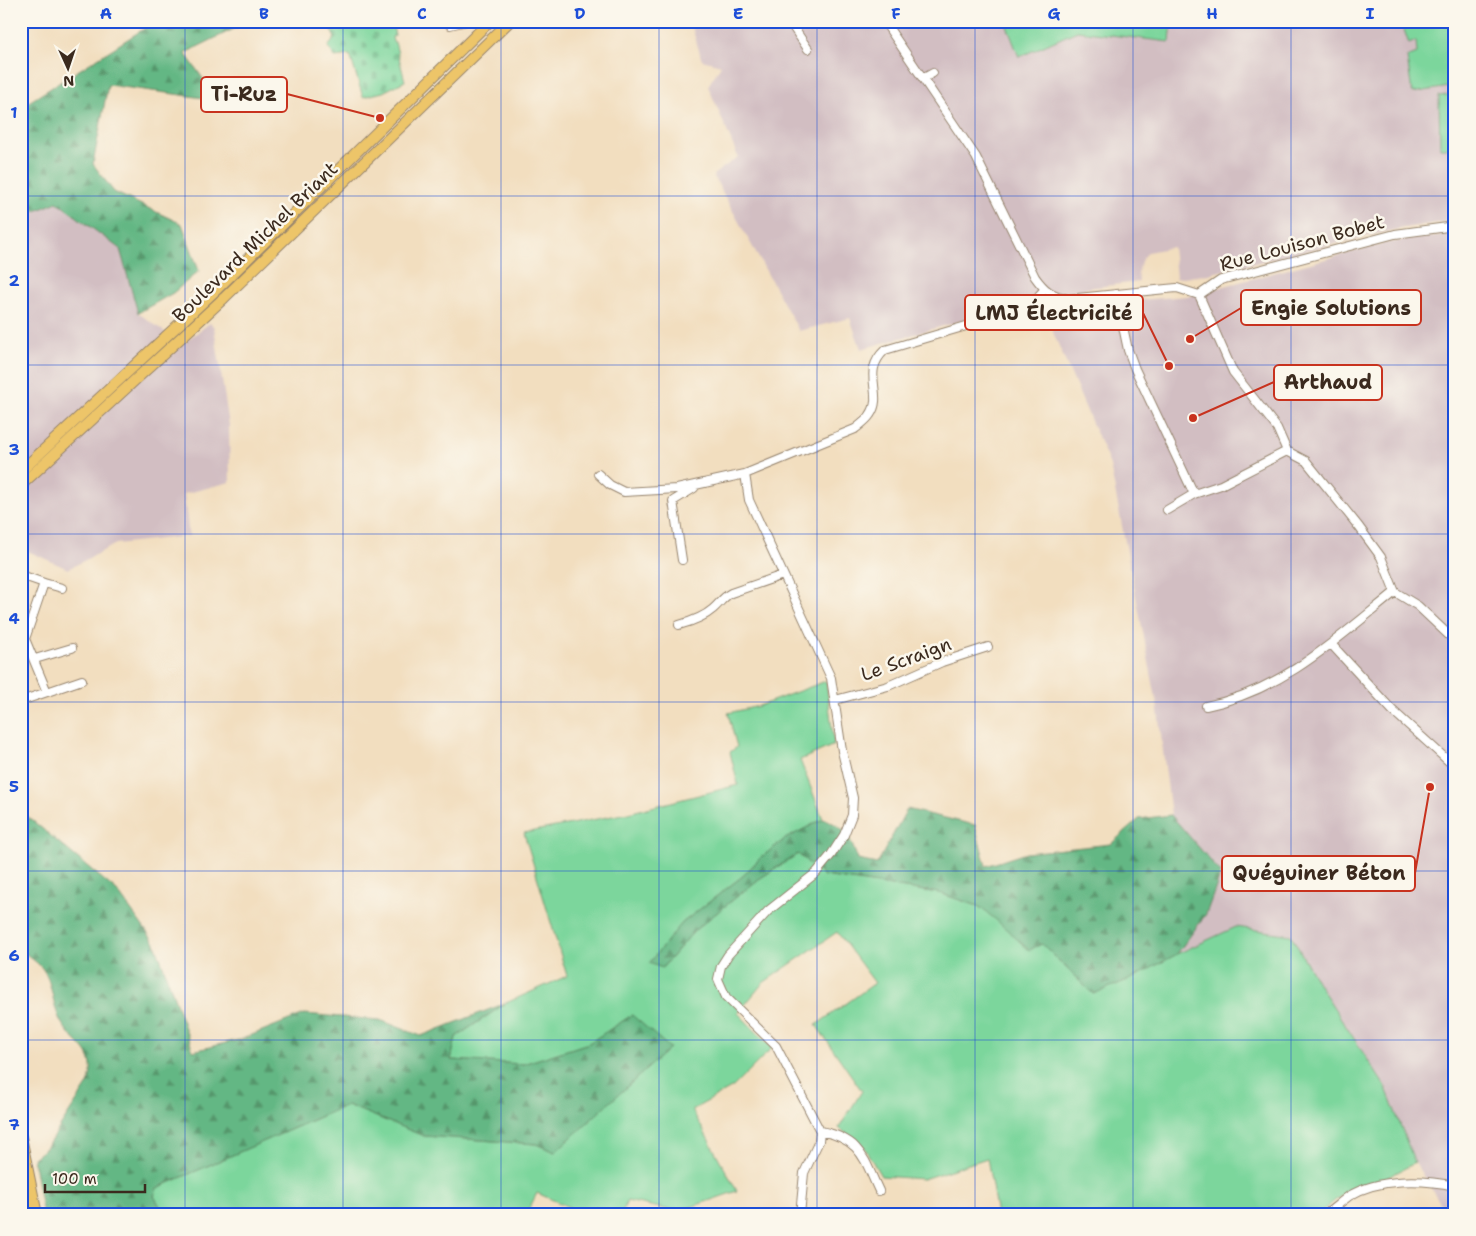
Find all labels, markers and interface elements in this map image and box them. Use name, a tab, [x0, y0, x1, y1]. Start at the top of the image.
text: A	[100, 3, 112, 24]
text: B	[259, 3, 269, 24]
text: C	[417, 3, 427, 24]
text: D	[574, 3, 586, 24]
text: E	[733, 3, 743, 24]
text: F	[891, 3, 901, 24]
text: G	[1048, 3, 1061, 24]
text: H	[1206, 3, 1218, 24]
text: I	[1366, 3, 1375, 24]
north arrow	[42, 42, 92, 92]
text: N	[63, 72, 75, 90]
callout: Ti-Ruz	[201, 77, 287, 112]
text: Ti-Ruz	[211, 81, 277, 107]
text: 1	[10, 102, 18, 123]
street label: Boulevard Michel Briant	[167, 156, 343, 328]
street label: Rue Louison Bobet	[1217, 209, 1387, 277]
text: 2	[8, 270, 20, 291]
callout: Engie Solutions	[1241, 290, 1421, 325]
callout: LMJ Électricité	[965, 295, 1143, 330]
text: Engie Solutions	[1251, 295, 1411, 321]
text: LMJ Électricité	[975, 298, 1133, 326]
callout: Arthaud	[1274, 365, 1382, 400]
text: Arthaud	[1284, 369, 1372, 395]
text: 3	[8, 439, 20, 460]
text: 4	[8, 608, 20, 629]
street label: Le Scraign	[857, 631, 955, 687]
text: 5	[9, 776, 19, 797]
callout: Quéguiner Béton	[1222, 856, 1415, 891]
text: Quéguiner Béton	[1232, 860, 1406, 886]
text: 6	[8, 945, 20, 966]
text: 7	[8, 1114, 20, 1135]
scale bar	[45, 1161, 145, 1193]
text: 100 m	[52, 1169, 97, 1189]

